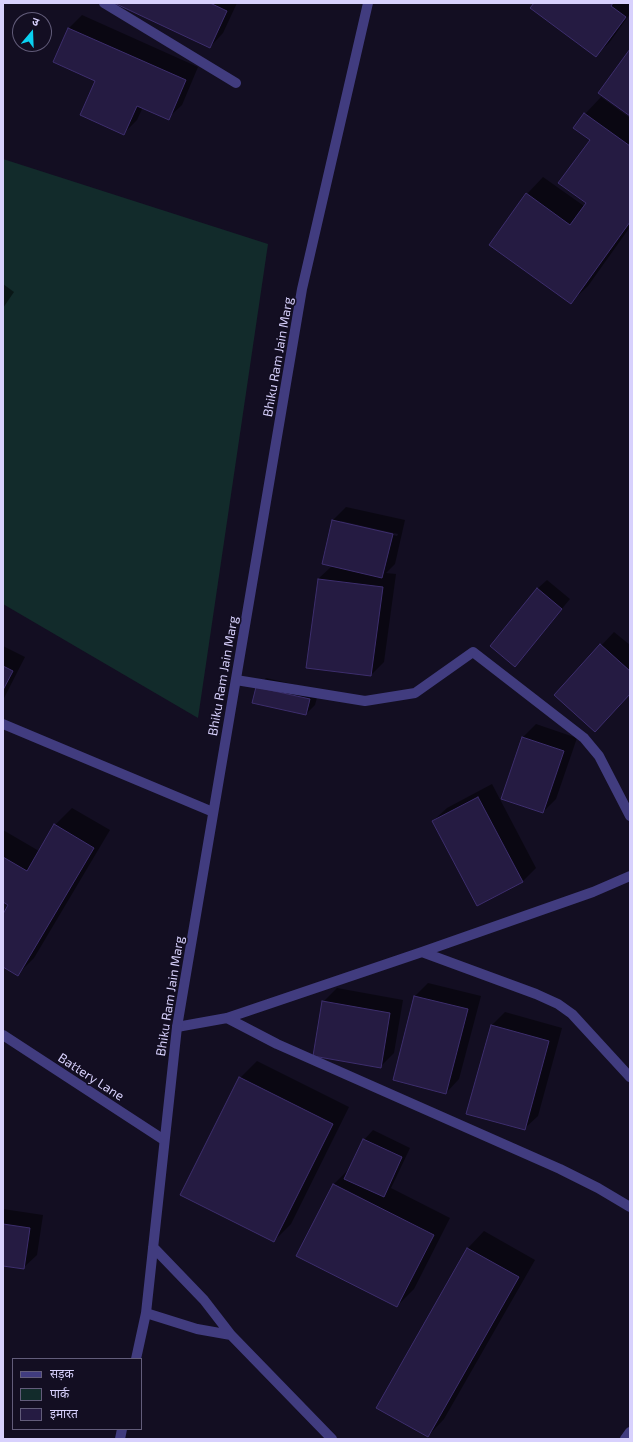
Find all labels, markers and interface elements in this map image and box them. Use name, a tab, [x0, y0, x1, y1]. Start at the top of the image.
north arrow	[12, 12, 52, 52]
text: उ	[31, 14, 41, 28]
street label: Bhiku Ram Jain Marg	[260, 296, 296, 418]
street label: Bhiku Ram Jain Marg	[205, 615, 241, 737]
street label: Bhiku Ram Jain Marg	[153, 935, 187, 1057]
street label: Battery Lane	[55, 1050, 127, 1104]
legend	[12, 1358, 142, 1430]
text: सड़क	[50, 1366, 74, 1380]
text: पार्क	[50, 1386, 69, 1400]
text: इमारत	[50, 1406, 78, 1420]

